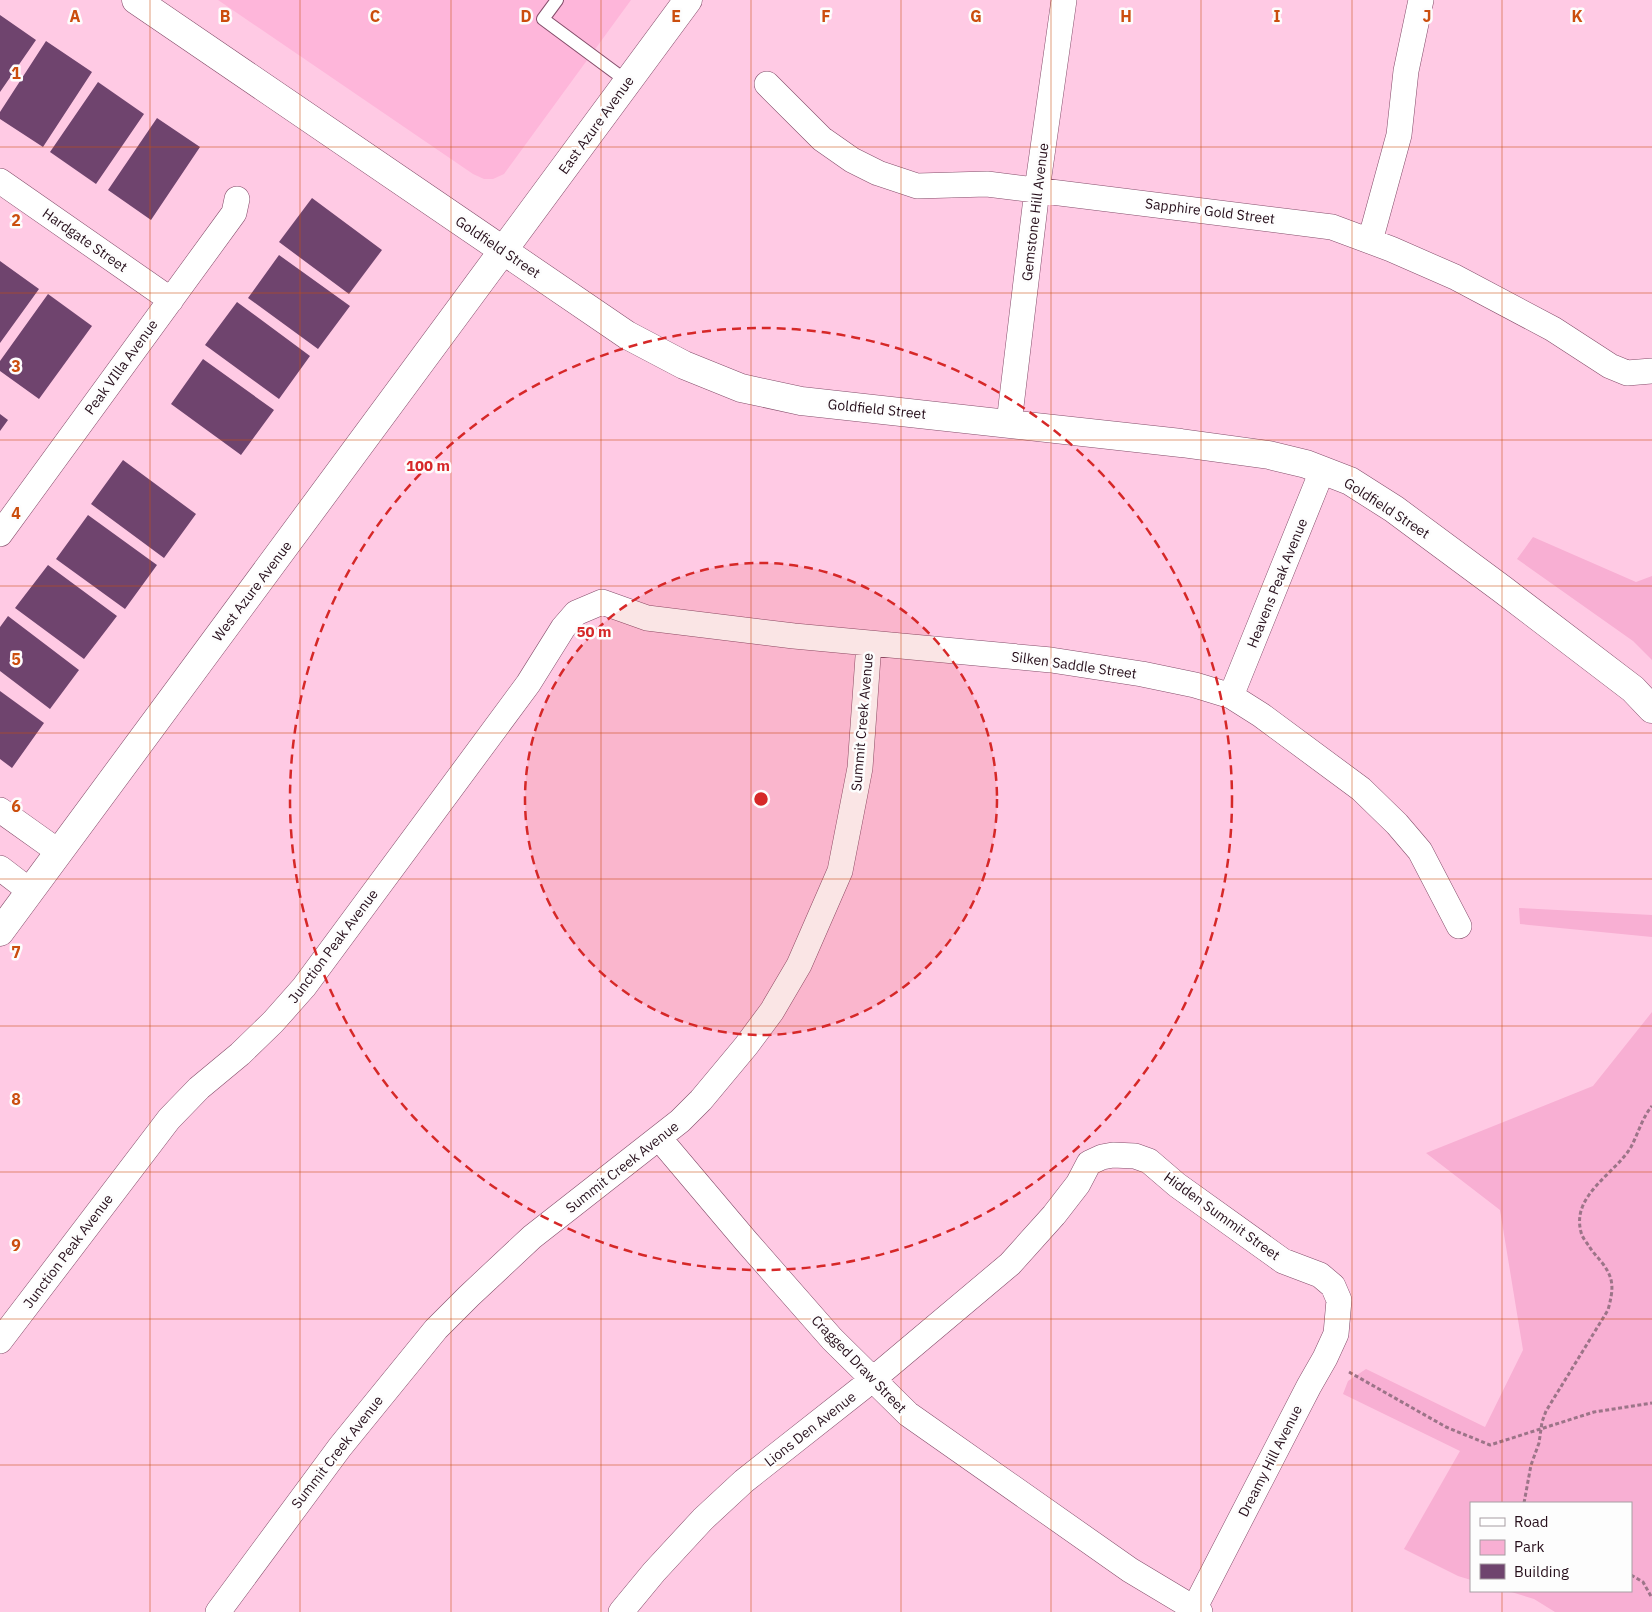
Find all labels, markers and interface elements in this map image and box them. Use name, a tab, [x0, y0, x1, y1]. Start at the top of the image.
text: A	[70, 6, 81, 26]
text: B	[220, 6, 231, 26]
text: C	[370, 6, 380, 26]
text: D	[520, 6, 532, 26]
text: E	[671, 6, 681, 26]
text: F	[821, 6, 831, 26]
text: G	[970, 6, 982, 26]
text: H	[1120, 6, 1132, 26]
text: I	[1274, 6, 1281, 26]
text: J	[1423, 6, 1431, 26]
text: K	[1571, 6, 1583, 26]
text: 1	[11, 63, 21, 83]
street label: East Azure Avenue	[554, 72, 638, 178]
street label: Gemstone Hill Avenue	[1018, 142, 1052, 282]
street label: Sapphire Gold Street	[1144, 194, 1276, 228]
street label: Hardgate Street	[39, 204, 131, 276]
text: 2	[11, 210, 21, 230]
street label: Goldfield Street	[452, 212, 544, 282]
street label: Peak VIlla Avenue	[80, 316, 162, 418]
text: 3	[11, 356, 21, 376]
street label: Goldfield Street	[827, 395, 927, 423]
text: 100 m	[406, 456, 450, 475]
street label: Goldfield Street	[1341, 474, 1433, 542]
text: 4	[11, 503, 21, 523]
street label: Heavens Peak Avenue	[1243, 515, 1311, 650]
street label: West Azure Avenue	[208, 537, 296, 645]
text: 50 m	[577, 622, 611, 641]
street label: Silken Saddle Street	[1010, 647, 1138, 683]
text: 5	[11, 649, 21, 669]
street label: Summit Creek Avenue	[847, 652, 877, 792]
centre of rings	[752, 790, 770, 808]
text: 6	[11, 796, 21, 816]
street label: Junction Peak Avenue	[284, 885, 382, 1007]
text: 7	[11, 942, 21, 962]
text: 8	[11, 1089, 21, 1109]
street label: Summit Creek Avenue	[562, 1117, 682, 1217]
street label: Hidden Summit Street	[1160, 1168, 1284, 1264]
street label: Junction Peak Avenue	[19, 1190, 117, 1312]
text: 9	[11, 1235, 21, 1255]
street label: Cragged Draw Street	[808, 1311, 910, 1417]
street label: Lions Den Avenue	[761, 1387, 860, 1470]
street label: Summit Creek Avenue	[287, 1392, 387, 1512]
street label: Dreamy Hill Avenue	[1234, 1402, 1306, 1520]
legend	[1470, 1502, 1632, 1592]
text: Road	[1514, 1512, 1549, 1531]
text: Park	[1514, 1537, 1544, 1556]
text: Building	[1514, 1562, 1569, 1581]

